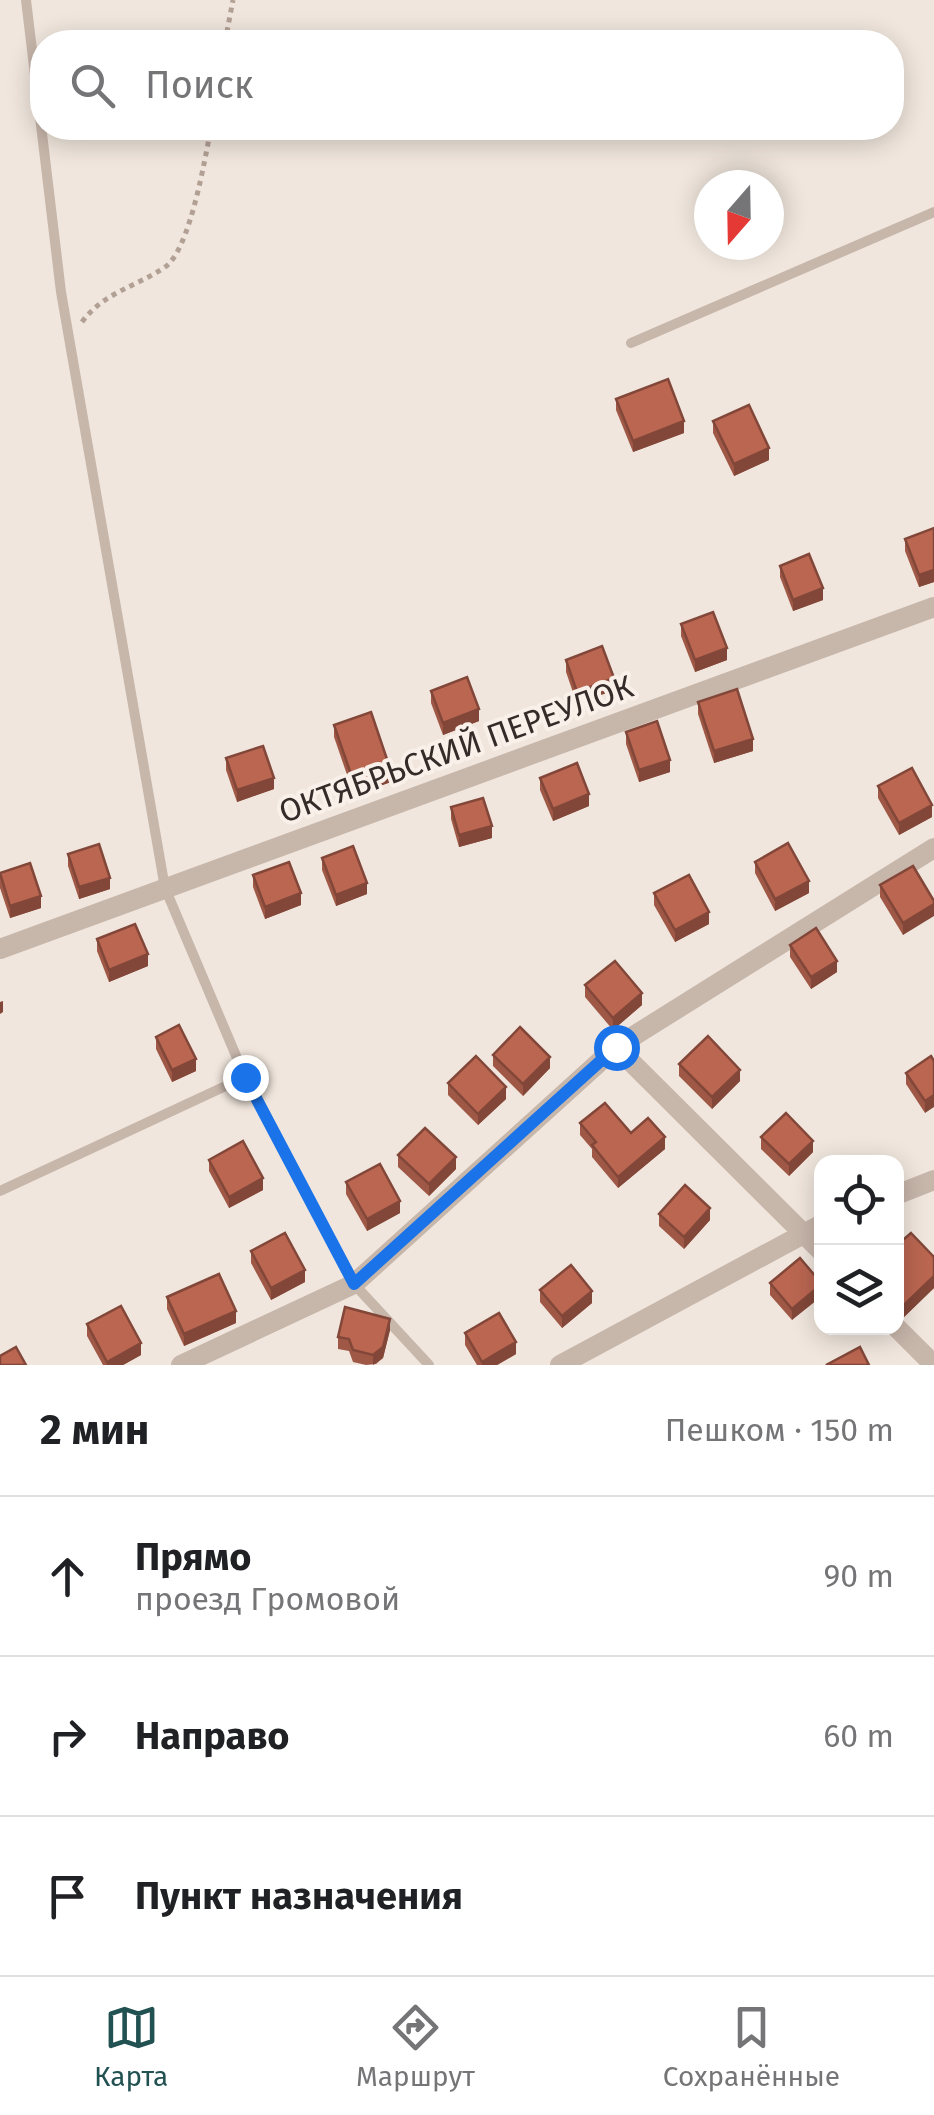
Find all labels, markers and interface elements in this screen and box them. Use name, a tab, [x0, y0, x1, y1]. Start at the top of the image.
search box	[30, 30, 904, 140]
icon: search	[65, 58, 120, 113]
text: Поиск	[145, 62, 254, 108]
north arrow	[694, 170, 784, 260]
street label: ОКТЯБРЬСКИЙ ПЕРЕУЛОК	[274, 667, 638, 831]
route start	[594, 1025, 640, 1071]
route end	[223, 1055, 269, 1101]
map controls	[814, 1155, 904, 1335]
button: locate	[814, 1155, 904, 1245]
button: layers	[814, 1245, 904, 1335]
text: 2 мин	[40, 1405, 149, 1455]
text: Пешком · 150 m	[665, 1411, 894, 1449]
text: Прямо	[135, 1534, 251, 1580]
icon: ahead	[40, 1549, 95, 1604]
text: 90 m	[823, 1557, 894, 1595]
text: проезд Громовой	[135, 1580, 400, 1618]
icon: right	[40, 1709, 95, 1764]
text: Направо	[135, 1713, 289, 1759]
text: 60 m	[823, 1717, 894, 1755]
icon: arrive	[40, 1869, 95, 1924]
text: Пункт назначения	[135, 1873, 463, 1919]
tab: Карта	[94, 2000, 168, 2093]
tab: Маршрут	[356, 2000, 475, 2093]
tab: Сохранённые	[663, 2000, 840, 2093]

